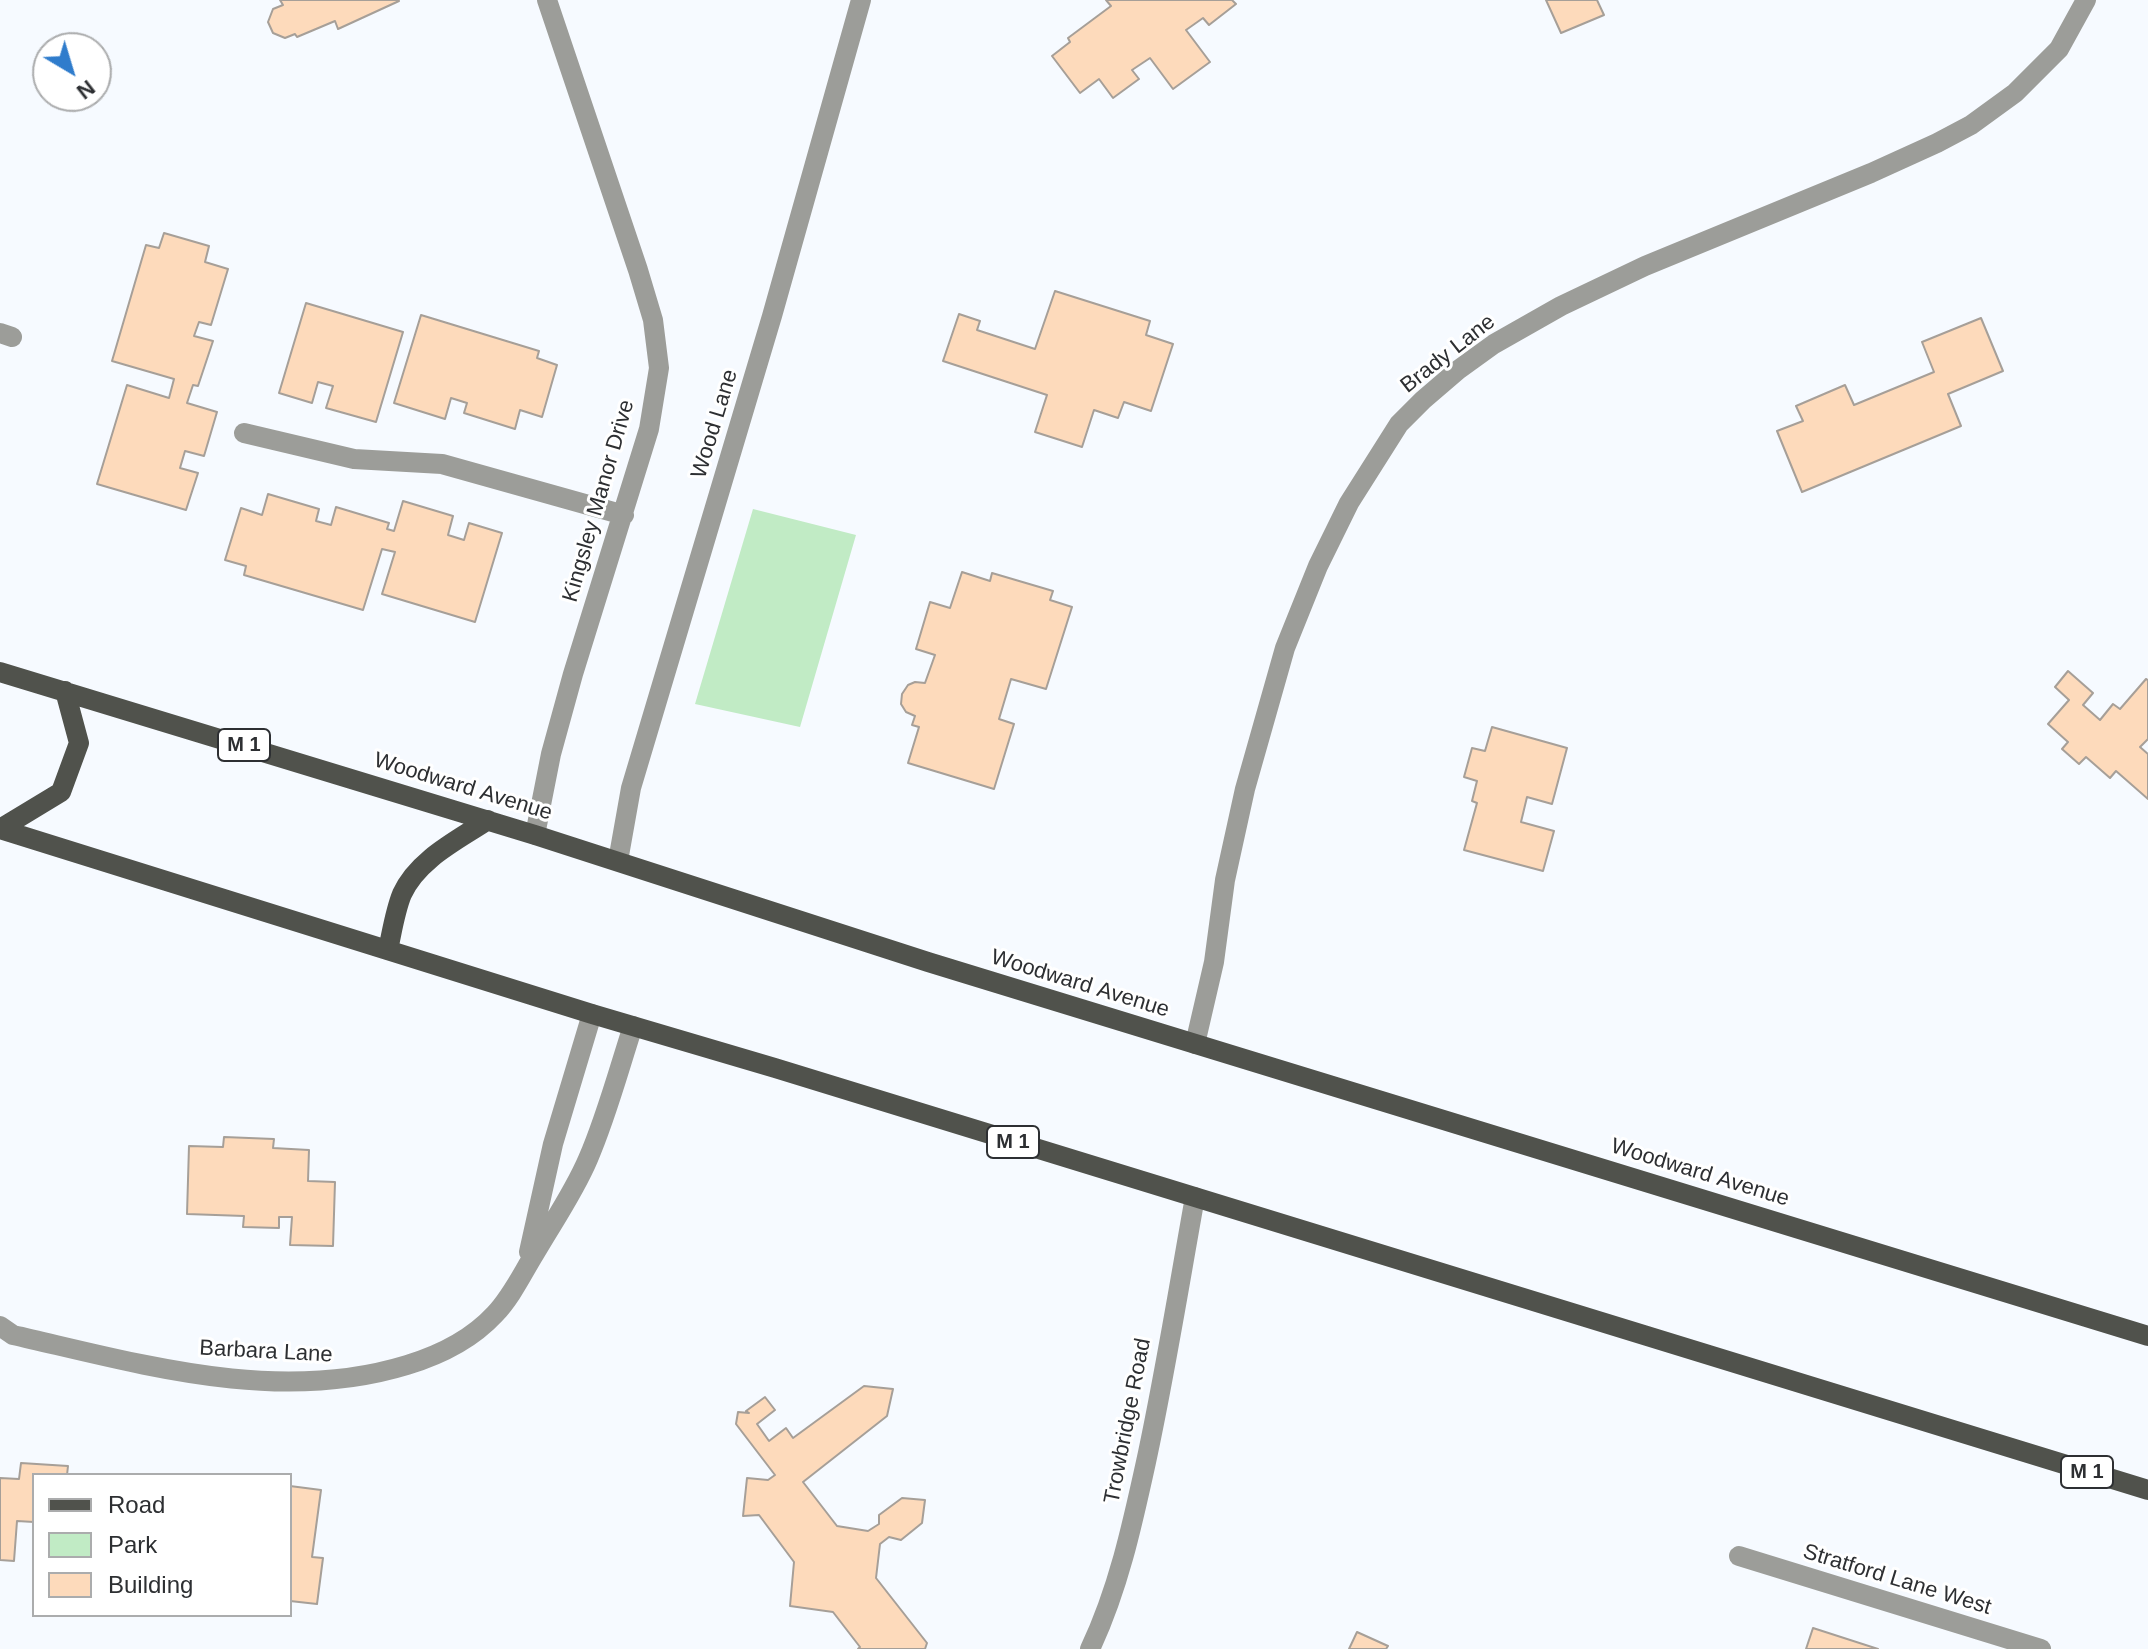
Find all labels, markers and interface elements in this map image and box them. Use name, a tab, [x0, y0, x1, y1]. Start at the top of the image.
north arrow	[32, 32, 112, 112]
text: N	[72, 75, 100, 104]
street label: Brady Lane	[1396, 309, 1500, 399]
street label: Wood Lane	[686, 367, 744, 481]
street label: Kingsley Manor Drive	[557, 397, 641, 605]
road number: M 1	[218, 729, 270, 761]
street label: Woodward Avenue	[371, 747, 555, 827]
street label: Woodward Avenue	[988, 944, 1172, 1024]
road number: M 1	[987, 1126, 1039, 1158]
street label: Woodward Avenue	[1608, 1133, 1792, 1213]
street label: Barbara Lane	[199, 1335, 333, 1369]
street label: Trowbridge Road	[1099, 1336, 1157, 1506]
road number: M 1	[2061, 1456, 2113, 1488]
legend	[32, 1473, 292, 1617]
text: Road	[108, 1491, 165, 1518]
text: Park	[108, 1531, 157, 1558]
street label: Stratford Lane West	[1800, 1539, 1994, 1621]
text: Building	[108, 1571, 193, 1598]

